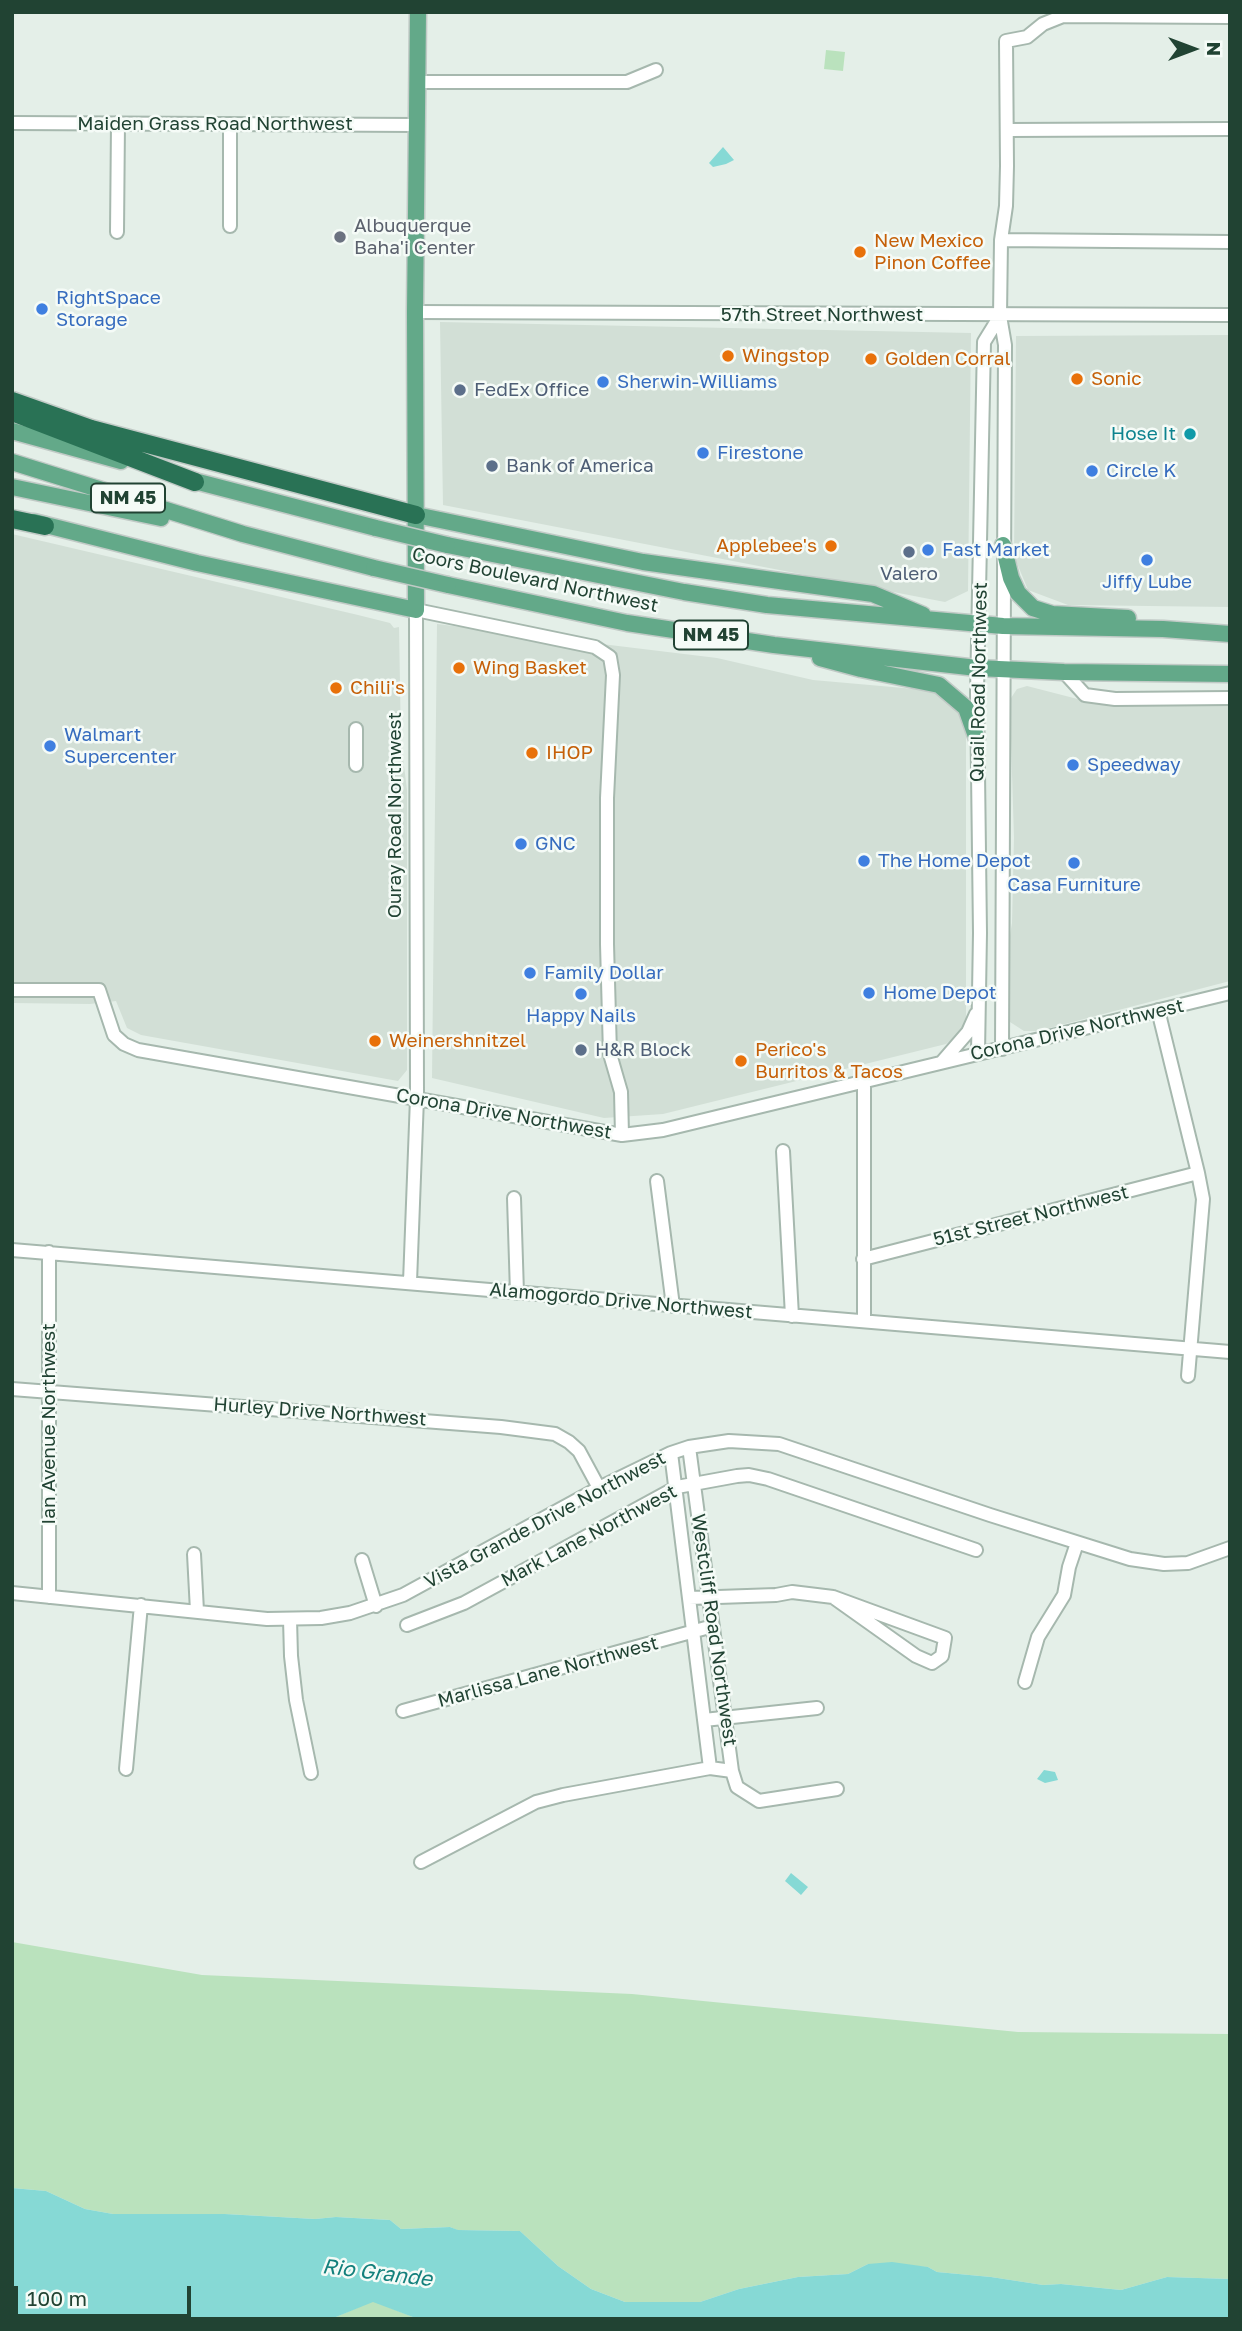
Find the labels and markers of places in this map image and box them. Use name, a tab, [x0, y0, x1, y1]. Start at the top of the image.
place label: Albuquerque Baha'i Center	[354, 215, 475, 259]
marker: Albuquerque Baha'i Center	[332, 229, 348, 245]
place label: New Mexico Pinon Coffee	[874, 230, 991, 274]
marker: New Mexico Pinon Coffee	[852, 244, 868, 260]
place label: RightSpace Storage	[56, 287, 161, 331]
marker: RightSpace Storage	[34, 301, 50, 317]
place label: Wingstop	[742, 345, 829, 367]
marker: Wingstop	[720, 348, 736, 364]
place label: Golden Corral	[885, 348, 1011, 370]
marker: Golden Corral	[863, 351, 879, 367]
place label: Sonic	[1091, 368, 1142, 390]
place label: Sherwin-Williams	[617, 371, 777, 393]
marker: Sonic	[1069, 371, 1085, 387]
marker: Sherwin-Williams	[595, 374, 611, 390]
place label: FedEx Office	[474, 379, 589, 401]
marker: FedEx Office	[452, 382, 468, 398]
place label: Hose It	[1111, 423, 1176, 445]
marker: Hose It	[1182, 426, 1198, 442]
place label: Firestone	[717, 442, 803, 464]
marker: Firestone	[695, 445, 711, 461]
place label: Bank of America	[506, 455, 654, 477]
marker: Bank of America	[484, 458, 500, 474]
place label: Circle K	[1106, 460, 1176, 482]
marker: Circle K	[1084, 463, 1100, 479]
place label: Applebee's	[716, 535, 817, 557]
marker: Applebee's	[823, 538, 839, 554]
place label: Fast Market	[942, 539, 1050, 561]
marker: Fast Market	[920, 542, 936, 558]
marker: Valero	[901, 544, 917, 560]
marker: Jiffy Lube	[1139, 552, 1155, 568]
place label: Valero	[880, 563, 938, 585]
place label: Jiffy Lube	[1102, 571, 1192, 593]
place label: Wing Basket	[473, 657, 587, 679]
marker: Wing Basket	[451, 660, 467, 676]
place label: Chili's	[350, 677, 405, 699]
marker: Chili's	[328, 680, 344, 696]
place label: Walmart Supercenter	[64, 724, 176, 768]
marker: Walmart Supercenter	[42, 738, 58, 754]
place label: IHOP	[546, 742, 593, 764]
marker: IHOP	[524, 745, 540, 761]
place label: Speedway	[1087, 754, 1181, 776]
marker: Speedway	[1065, 757, 1081, 773]
place label: GNC	[535, 833, 576, 855]
marker: GNC	[513, 836, 529, 852]
place label: The Home Depot	[878, 850, 1031, 872]
marker: The Home Depot	[856, 853, 872, 869]
marker: Casa Furniture	[1066, 855, 1082, 871]
place label: Casa Furniture	[1007, 874, 1141, 896]
place label: Family Dollar	[544, 962, 664, 984]
marker: Family Dollar	[522, 965, 538, 981]
place label: Home Depot	[883, 982, 996, 1004]
marker: Home Depot	[861, 985, 877, 1001]
marker: Happy Nails	[573, 986, 589, 1002]
place label: Happy Nails	[526, 1005, 636, 1027]
place label: Weinershnitzel	[389, 1030, 526, 1052]
marker: Weinershnitzel	[367, 1033, 383, 1049]
place label: H&R Block	[595, 1039, 691, 1061]
place label: Perico's Burritos & Tacos	[755, 1039, 903, 1083]
marker: H&R Block	[573, 1042, 589, 1058]
marker: Perico's Burritos & Tacos	[733, 1053, 749, 1069]

